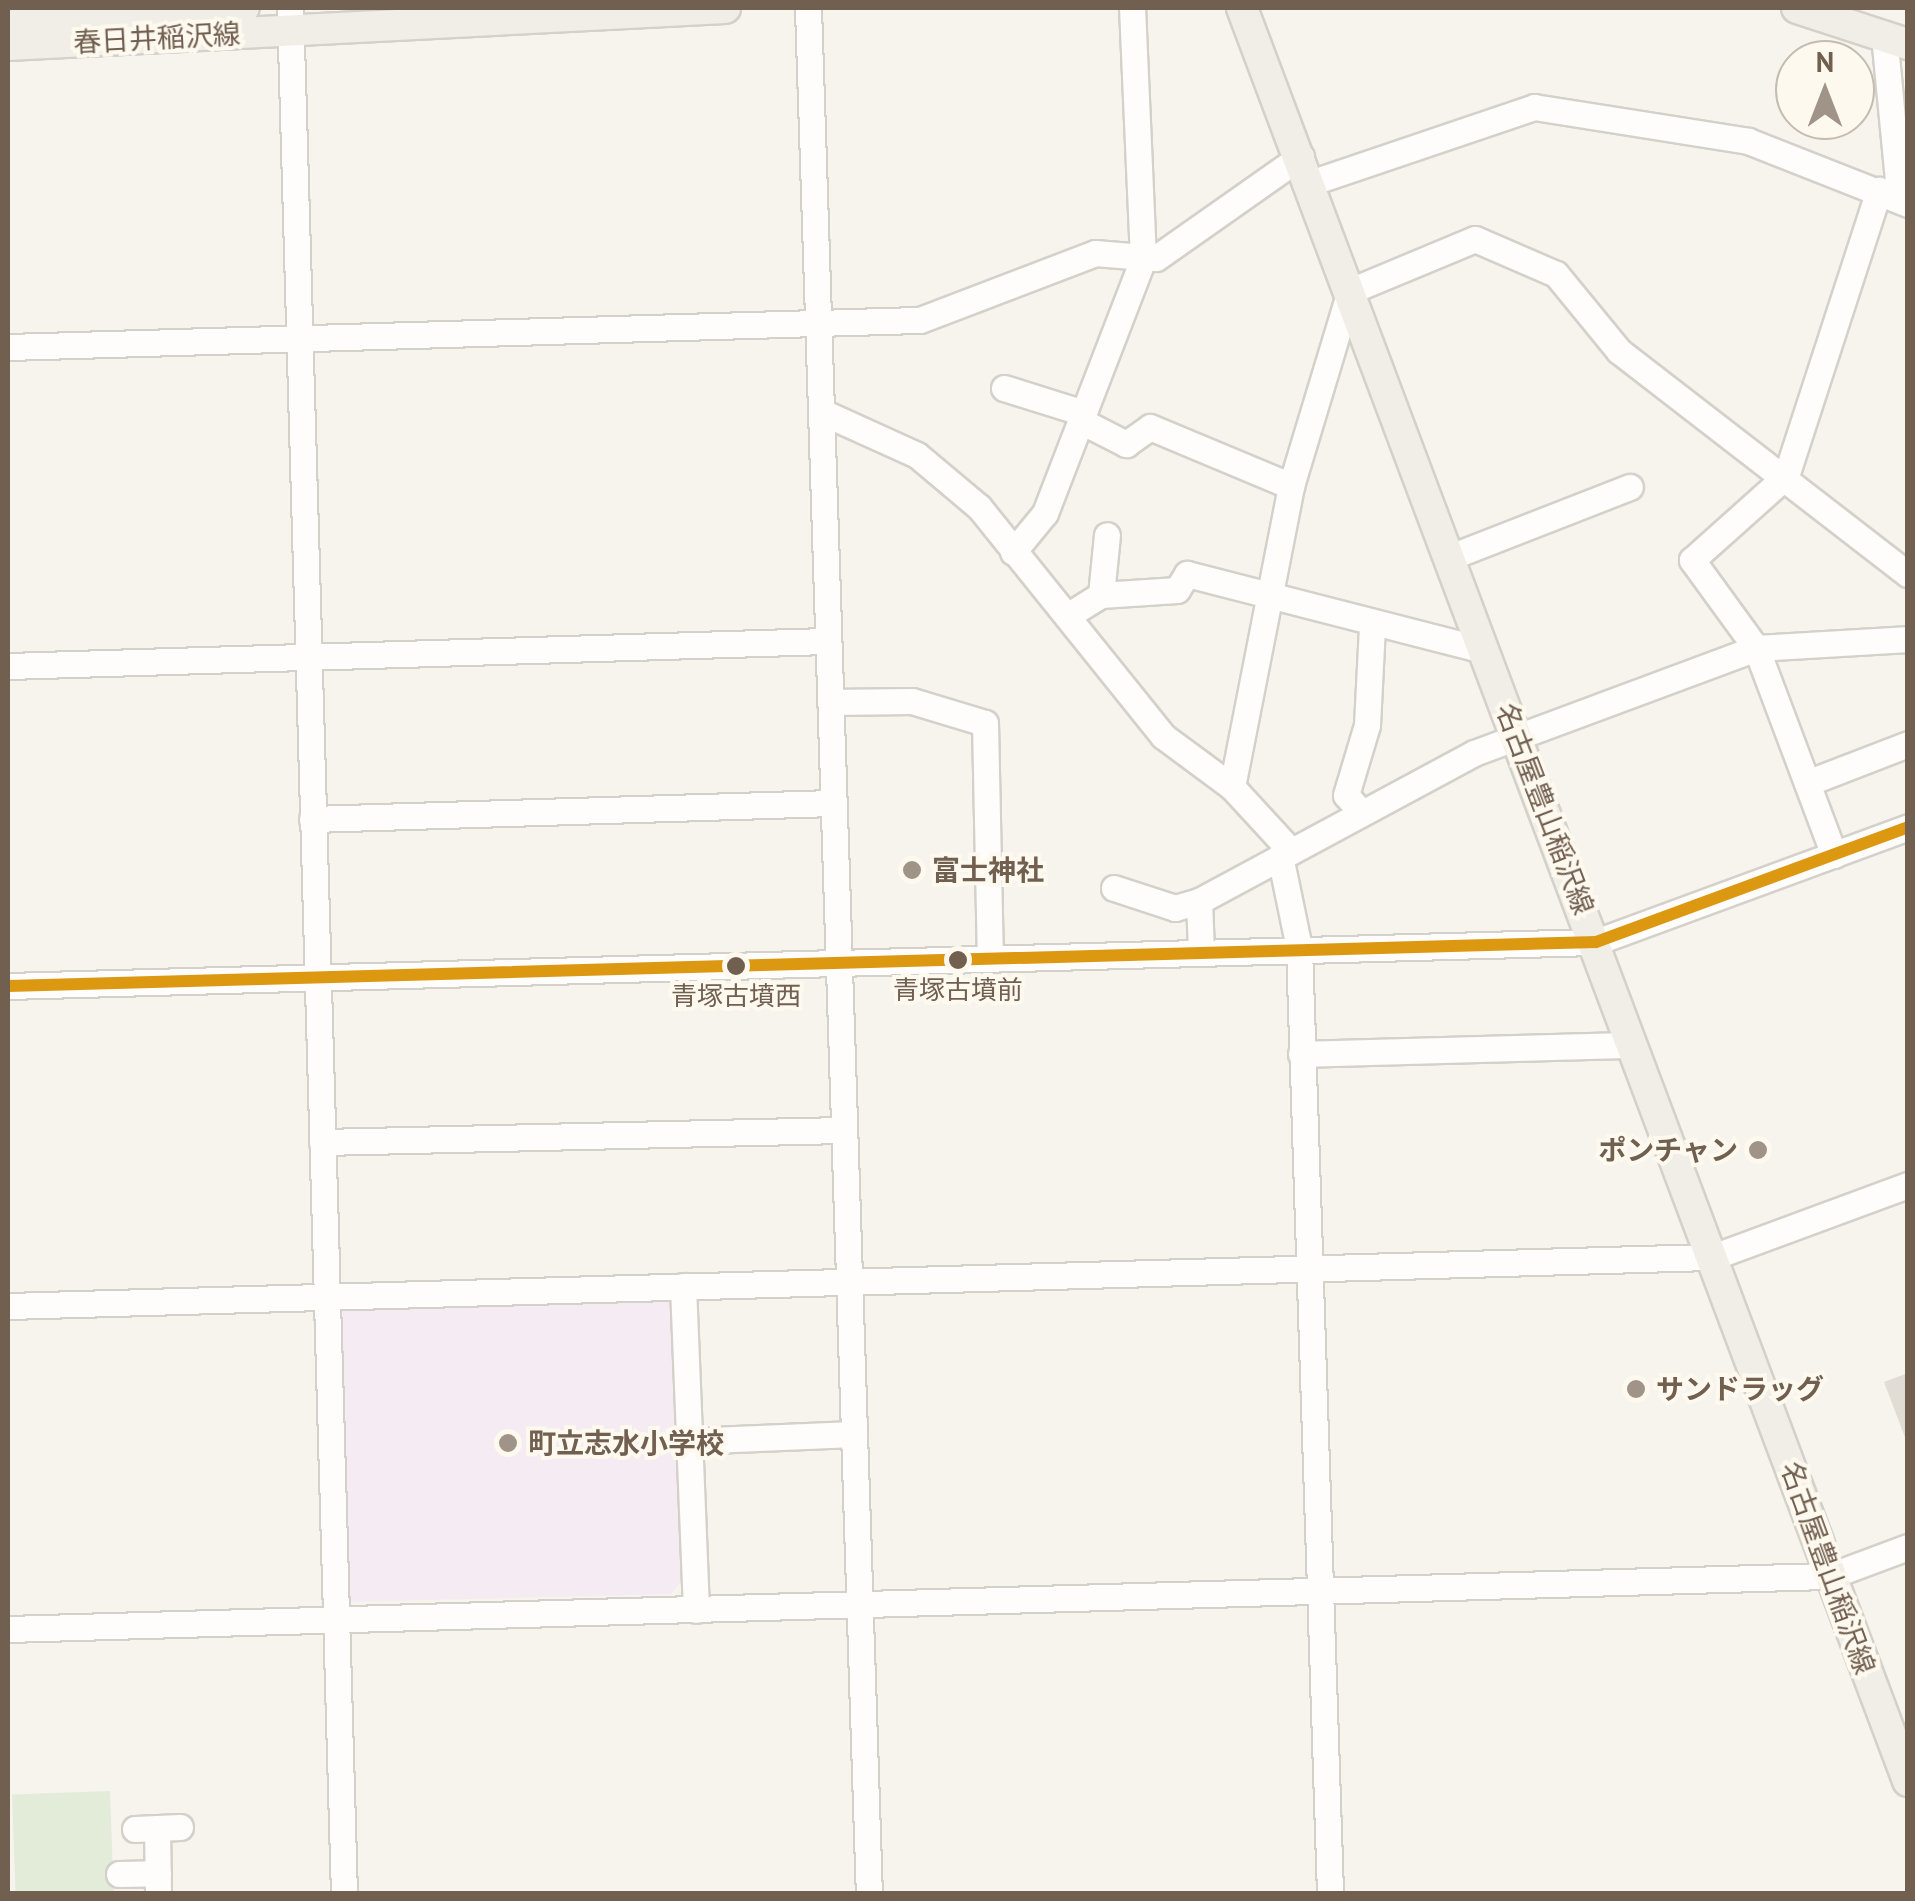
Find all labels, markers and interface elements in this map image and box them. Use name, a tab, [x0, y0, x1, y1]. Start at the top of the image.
street label: 春日井稲沢線	[72, 17, 242, 59]
north arrow	[1775, 40, 1875, 140]
text: N	[1816, 43, 1834, 80]
street label: 名古屋豊山稲沢線	[1489, 698, 1601, 920]
place label: 富士神社	[932, 853, 1044, 887]
marker: 富士神社	[901, 859, 923, 881]
marker: 青塚古墳前	[948, 950, 968, 970]
marker: 青塚古墳西	[726, 956, 746, 976]
place label: 青塚古墳前	[893, 974, 1023, 1006]
place label: 青塚古墳西	[671, 980, 801, 1012]
place label: ポンチャン	[1598, 1133, 1738, 1167]
marker: ポンチャン	[1747, 1139, 1769, 1161]
place label: サンドラッグ	[1656, 1372, 1824, 1406]
marker: サンドラッグ	[1625, 1378, 1647, 1400]
place label: 町立志水小学校	[528, 1426, 724, 1460]
marker: 町立志水小学校	[497, 1432, 519, 1454]
street label: 名古屋豊山稲沢線	[1774, 1457, 1882, 1679]

